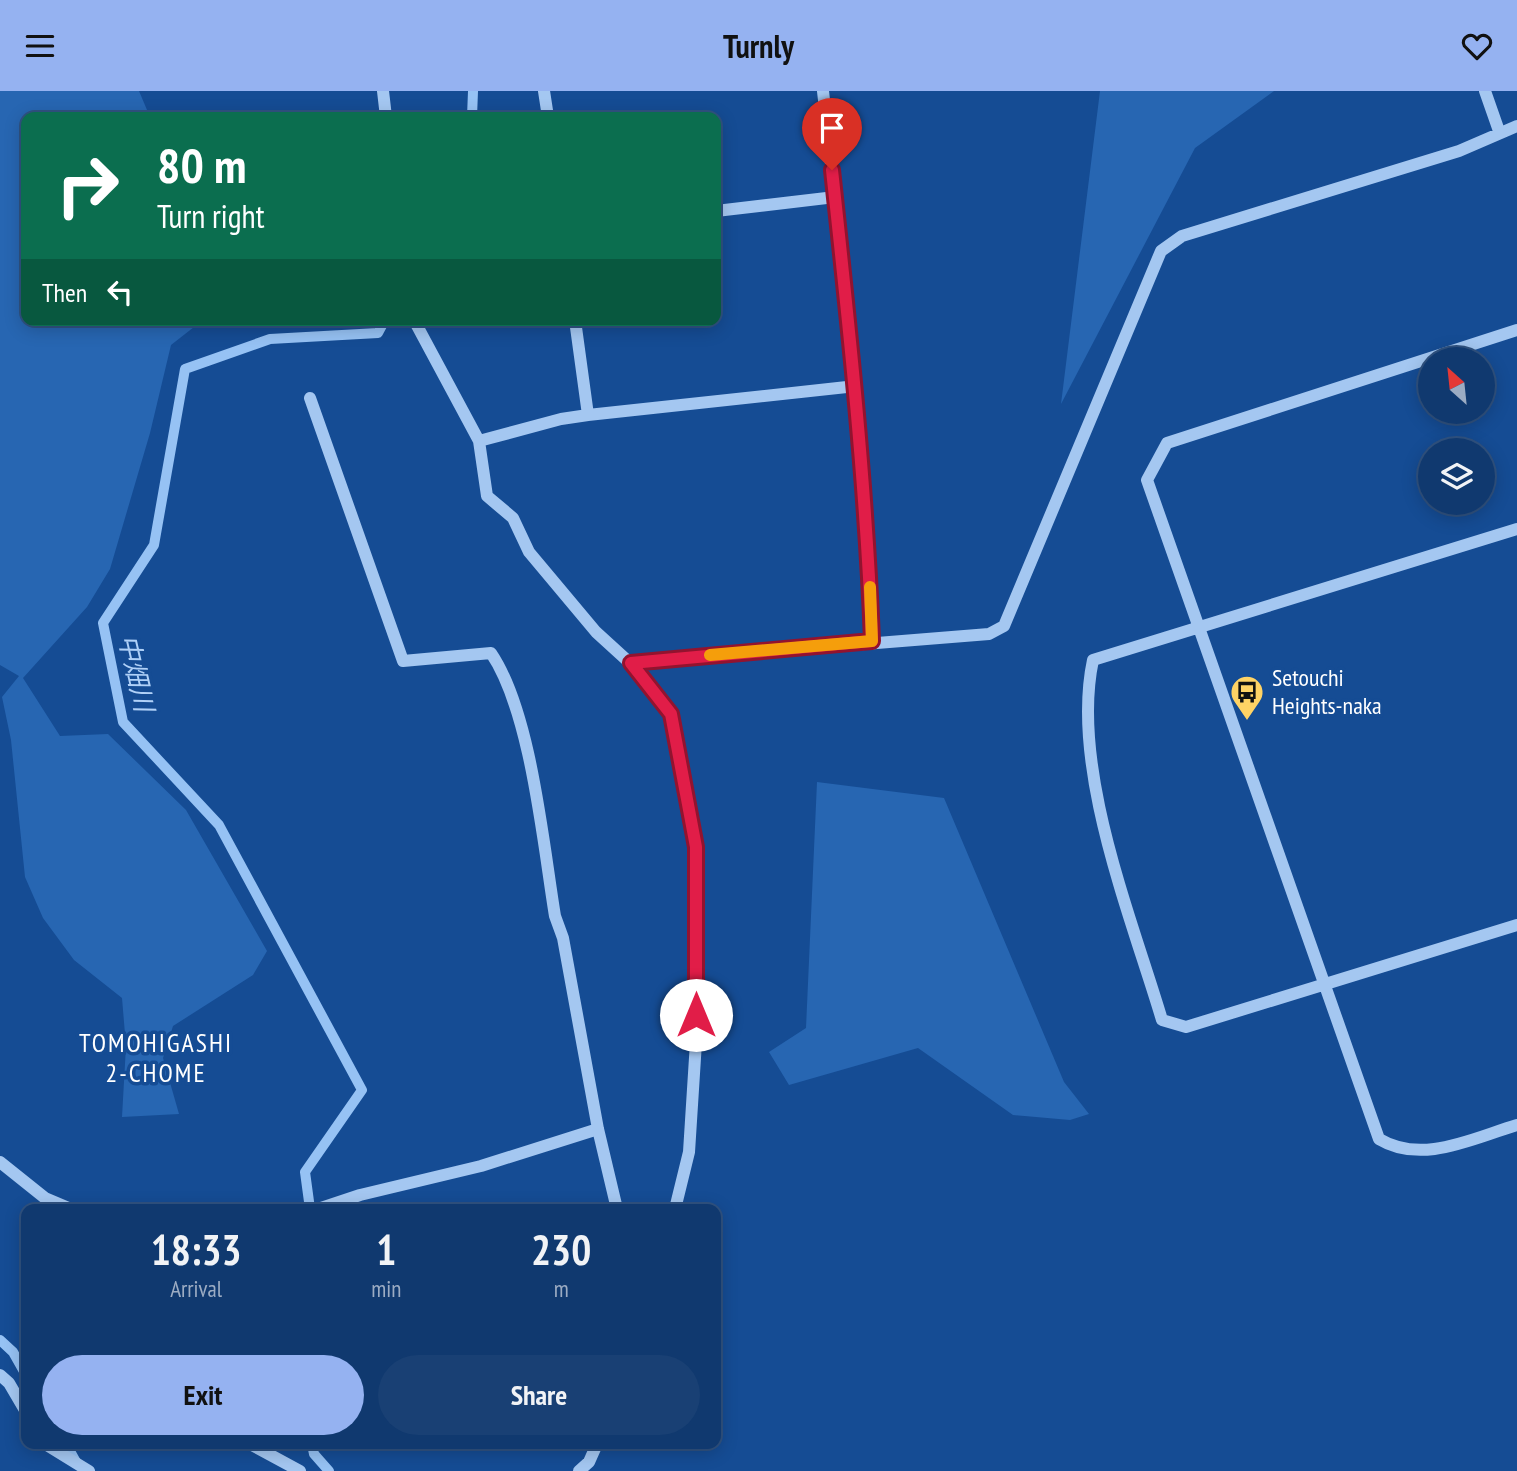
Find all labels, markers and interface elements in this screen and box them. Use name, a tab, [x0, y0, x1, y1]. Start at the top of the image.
text: Turnly	[723, 25, 794, 67]
icon: menu	[21, 27, 59, 65]
icon: heart	[1458, 27, 1496, 65]
pin	[802, 98, 862, 170]
icon: arrive	[813, 109, 851, 147]
text: 80 m	[157, 133, 246, 197]
icon: right	[42, 140, 133, 231]
text: Turn right	[157, 195, 265, 237]
icon: left	[101, 273, 139, 311]
text: Then	[42, 276, 87, 309]
north arrow	[1418, 347, 1494, 423]
map controls	[1418, 347, 1495, 515]
button: layers	[1418, 438, 1495, 515]
water label: 中畑川	[112, 631, 162, 718]
place label: Setouchi Heights-naka	[1272, 662, 1382, 721]
bus stop icon: Setouchi Heights-naka	[1228, 673, 1266, 722]
position arrow	[659, 978, 733, 1052]
district label: TOMOHIGASHI 2-CHOME	[79, 1026, 233, 1089]
text: 18:33	[151, 1222, 242, 1277]
text: 1	[376, 1222, 396, 1277]
text: 230	[531, 1222, 591, 1277]
text: Arrival	[170, 1274, 222, 1303]
text: min	[371, 1274, 401, 1303]
text: m	[554, 1274, 569, 1303]
button: Exit	[42, 1355, 364, 1435]
button: Share	[378, 1355, 700, 1435]

